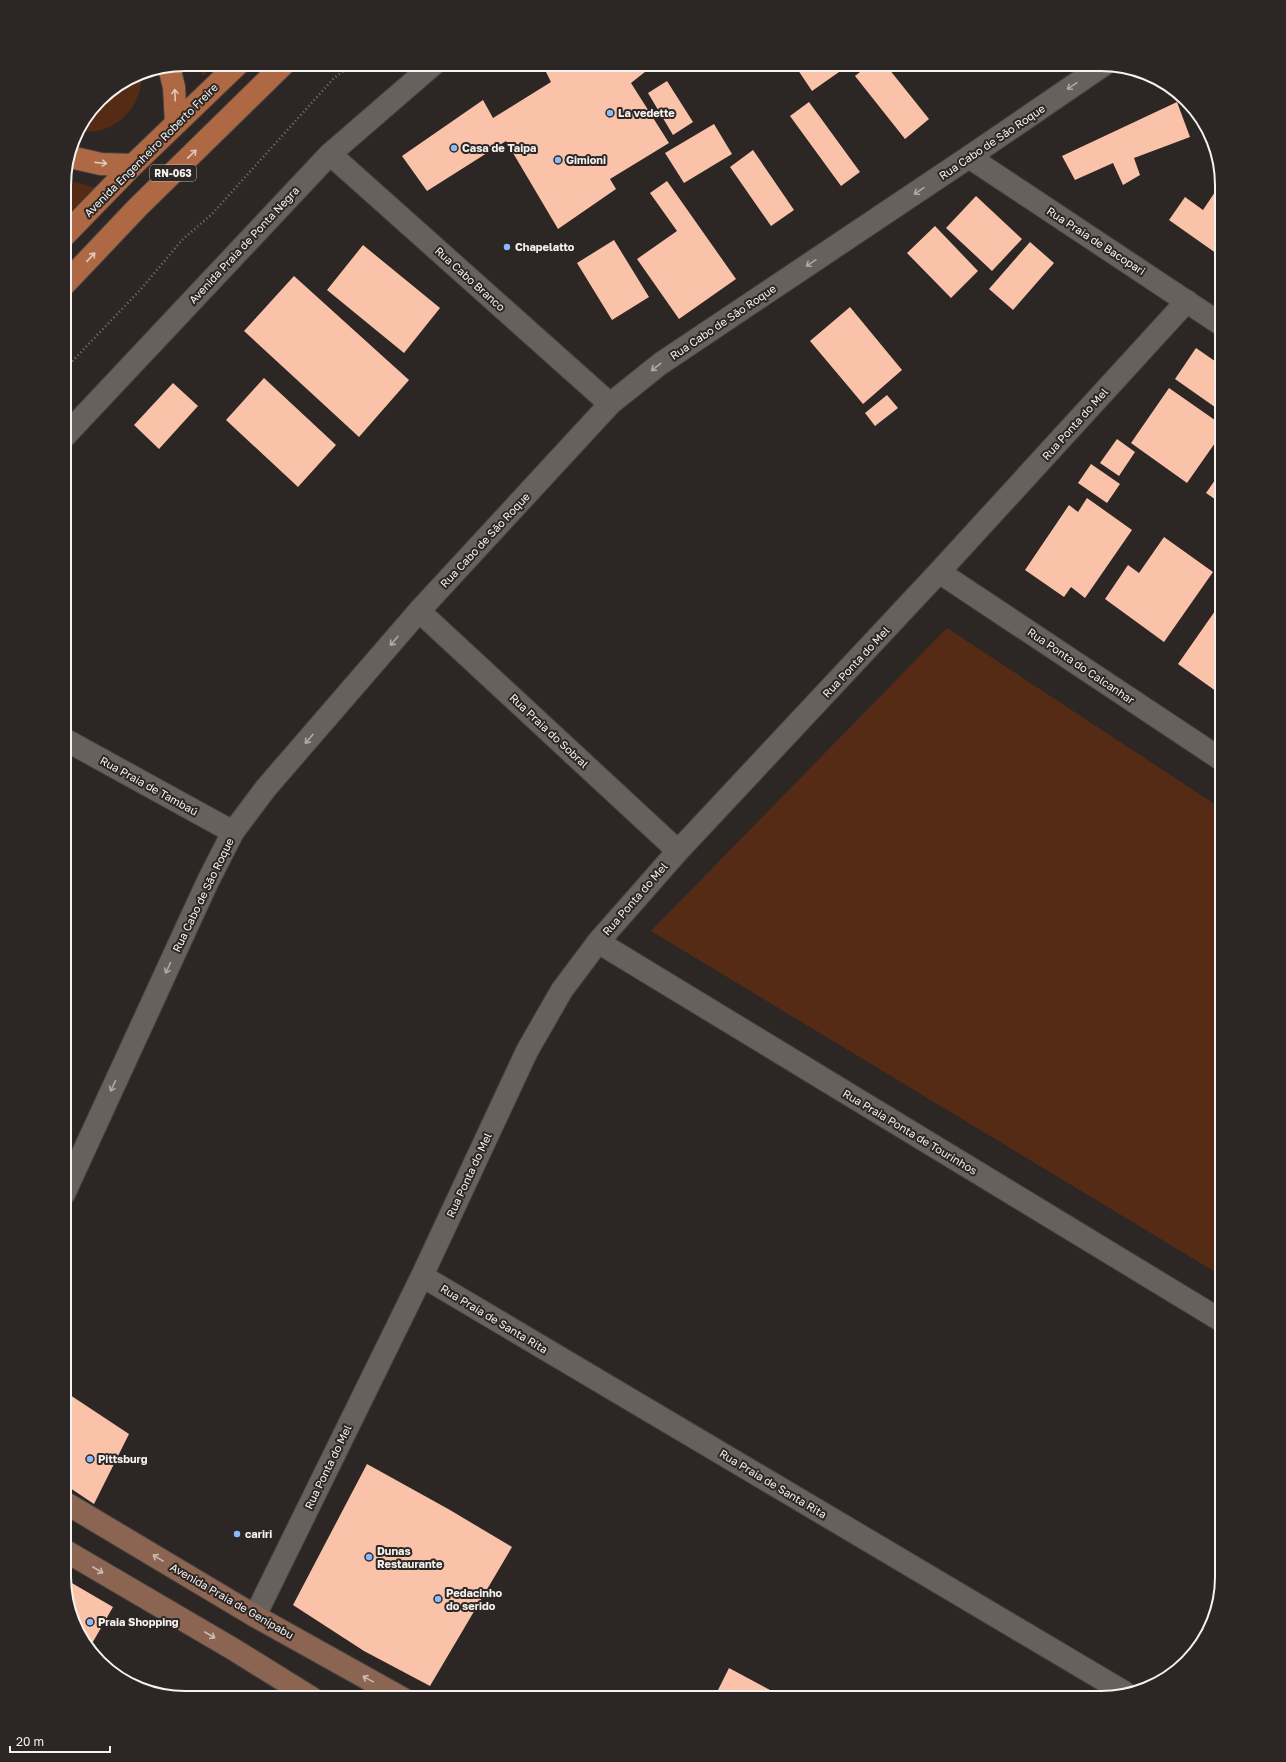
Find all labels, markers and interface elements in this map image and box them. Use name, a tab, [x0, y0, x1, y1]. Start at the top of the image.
street label: Avenida Engenheiro Roberto Freire	[81, 80, 220, 219]
one-way arrow	[1067, 82, 1078, 90]
one-way arrow	[171, 89, 178, 102]
street label: Rua Cabo de São Roque	[936, 101, 1047, 182]
place label: La vedette	[618, 106, 675, 119]
marker: La vedette	[605, 108, 615, 118]
place label: Casa de Taipa	[462, 141, 536, 154]
marker: Casa de Taipa	[449, 143, 459, 153]
one-way arrow	[187, 149, 197, 159]
place label: Gimioni	[566, 153, 606, 166]
marker: Gimioni	[553, 155, 563, 165]
one-way arrow	[94, 160, 107, 167]
road number: RN-063	[150, 165, 196, 181]
street label: Avenida Praia de Ponta Negra	[186, 183, 301, 306]
one-way arrow	[914, 187, 925, 195]
street label: Rua Praia de Bacopari	[1045, 204, 1148, 277]
place label: Chapelatto	[515, 240, 575, 253]
marker: Chapelatto	[502, 242, 512, 252]
street label: Rua Cabo Branco	[433, 244, 508, 314]
one-way arrow	[86, 252, 96, 262]
one-way arrow	[805, 259, 816, 267]
street label: Rua Cabo de São Roque	[667, 281, 778, 362]
one-way arrow	[651, 363, 662, 372]
street label: Rua Ponta do Mel	[1039, 385, 1111, 462]
street label: Rua Cabo de São Roque	[437, 490, 532, 590]
street label: Rua Ponta do Mel	[819, 623, 892, 700]
street label: Rua Ponta do Calcanhar	[1025, 625, 1138, 707]
one-way arrow	[389, 636, 398, 646]
street label: Rua Praia do Sobral	[507, 691, 592, 771]
one-way arrow	[304, 734, 313, 745]
street label: Rua Praia de Tambaú	[98, 753, 200, 818]
street label: Rua Cabo de São Roque	[169, 836, 236, 954]
street label: Rua Ponta do Mel	[600, 859, 670, 938]
one-way arrow	[164, 962, 171, 974]
one-way arrow	[109, 1080, 116, 1092]
street label: Rua Praia Ponta de Tourinhos	[841, 1086, 980, 1177]
street label: Rua Ponta do Mel	[443, 1130, 494, 1219]
street label: Rua Praia de Santa Rita	[438, 1281, 550, 1356]
street label: Rua Ponta do Mel	[302, 1422, 354, 1511]
street label: Rua Praia de Santa Rita	[717, 1446, 829, 1521]
place label: Pittsburg	[98, 1452, 148, 1465]
marker: Pittsburg	[85, 1454, 95, 1464]
place label: cariri	[245, 1527, 272, 1540]
marker: cariri	[232, 1529, 242, 1539]
place label: Dunas Restaurante	[377, 1544, 443, 1570]
marker: Dunas Restaurante	[364, 1552, 374, 1562]
one-way arrow	[152, 1554, 164, 1562]
street label: Avenida Praia de Genipabu	[168, 1560, 296, 1641]
one-way arrow	[92, 1566, 104, 1574]
place label: Pedacinho do serido	[446, 1586, 503, 1612]
marker: Pedacinho do serido	[433, 1594, 443, 1604]
place label: Praia Shopping	[98, 1615, 179, 1628]
marker: Praia Shopping	[85, 1617, 95, 1627]
one-way arrow	[204, 1632, 216, 1640]
one-way arrow	[362, 1674, 374, 1682]
scale bar	[10, 1728, 110, 1754]
text: 20 m	[16, 1734, 44, 1749]

